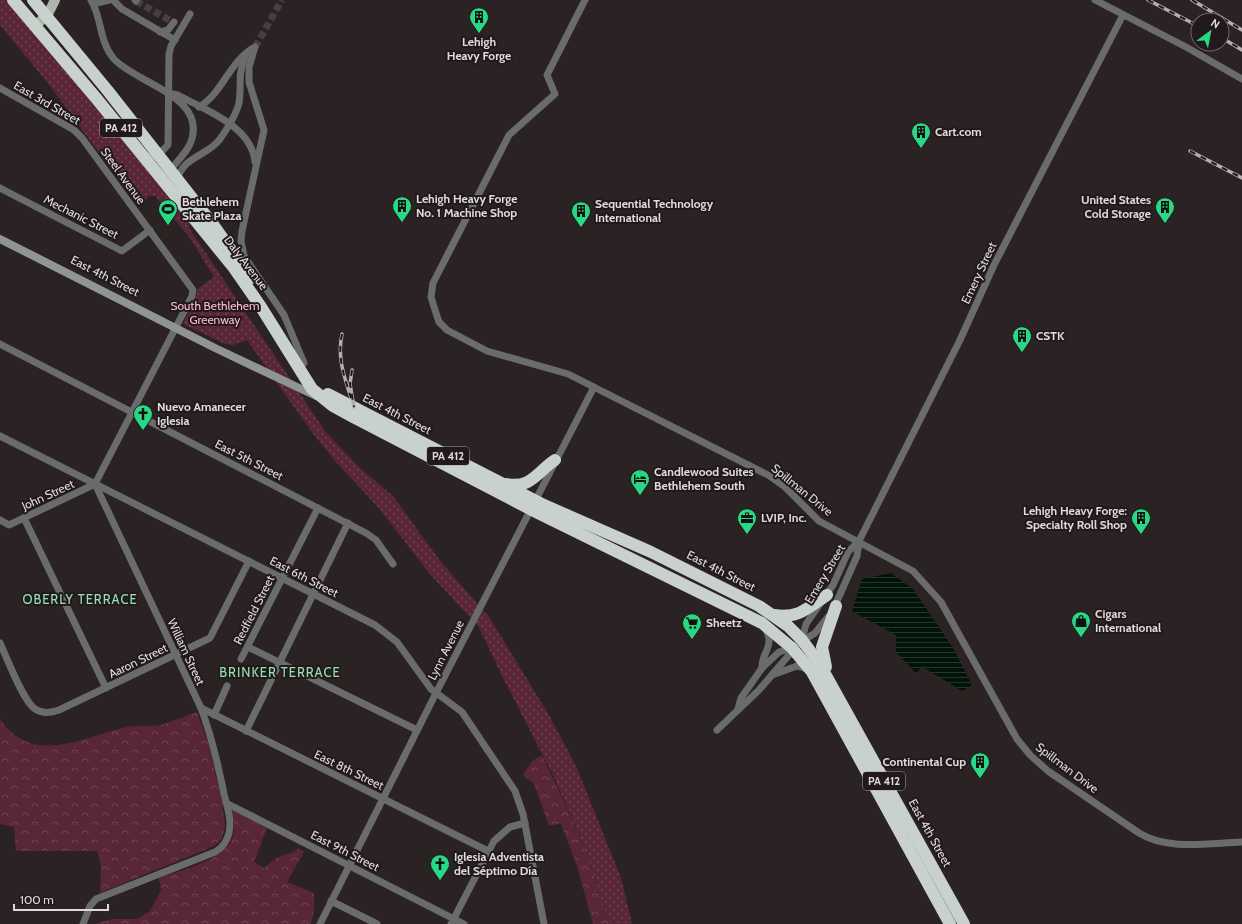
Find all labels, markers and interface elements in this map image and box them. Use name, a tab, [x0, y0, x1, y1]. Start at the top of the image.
building icon: Lehigh Heavy Forge	[468, 6, 490, 34]
north arrow	[1190, 12, 1230, 52]
text: N	[1208, 16, 1222, 32]
place label: Lehigh Heavy Forge	[447, 34, 511, 63]
street label: East 3rd Street	[11, 77, 83, 128]
road number: PA 412	[100, 119, 142, 137]
building icon: Cart.com	[910, 121, 932, 149]
place label: Cart.com	[935, 124, 982, 139]
street label: Steel Avenue	[98, 144, 149, 207]
street label: Mechanic Street	[41, 191, 121, 242]
place label: Lehigh Heavy Forge No. 1 Machine Shop	[416, 191, 517, 220]
place label: United States Cold Storage	[1081, 192, 1151, 221]
place label: Bethlehem Skate Plaza	[182, 194, 241, 223]
building icon: Lehigh Heavy Forge No. 1 Machine Shop	[391, 195, 413, 223]
place label: Sequential Technology International	[595, 196, 714, 225]
building icon: United States Cold Storage	[1154, 196, 1176, 224]
sports icon: Bethlehem Skate Plaza	[157, 198, 179, 226]
building icon: Sequential Technology International	[570, 200, 592, 228]
street label: Daly Avenue	[221, 233, 272, 293]
street label: Emery Street	[958, 239, 999, 306]
street label: East 4th Street	[68, 252, 142, 299]
park label: South Bethlehem Greenway	[170, 298, 260, 327]
building icon: CSTK	[1011, 325, 1033, 353]
place label: CSTK	[1036, 328, 1065, 343]
street label: East 4th Street	[360, 390, 434, 437]
place label: Nuevo Amanecer Iglesia	[157, 399, 246, 428]
church icon: Nuevo Amanecer Iglesia	[132, 403, 154, 431]
street label: East 5th Street	[213, 436, 286, 483]
road number: PA 412	[427, 447, 469, 465]
street label: Spillman Drive	[769, 460, 836, 519]
place label: Candlewood Suites Bethlehem South	[654, 464, 754, 493]
hotel icon: Candlewood Suites Bethlehem South	[629, 468, 651, 496]
street label: John Street	[18, 476, 76, 514]
place label: Lehigh Heavy Forge: Specialty Roll Shop	[1023, 503, 1127, 532]
office icon: LVIP, Inc.	[736, 507, 758, 535]
building icon: Lehigh Heavy Forge: Specialty Roll Shop	[1130, 507, 1152, 535]
place label: LVIP, Inc.	[761, 510, 807, 525]
street label: Emery Street	[801, 541, 848, 606]
street label: East 4th Street	[684, 547, 758, 594]
street label: East 6th Street	[267, 553, 341, 600]
street label: Redfield Street	[230, 573, 277, 647]
district label: OBERLY TERRACE	[22, 591, 138, 607]
place label: Cigars International	[1095, 606, 1161, 635]
shop icon: Cigars International	[1070, 610, 1092, 638]
supermarket icon: Sheetz	[681, 612, 703, 640]
place label: Sheetz	[706, 615, 742, 630]
street label: William Street	[164, 616, 208, 688]
street label: Lynn Avenue	[424, 617, 467, 682]
street label: Aaron Street	[106, 640, 170, 681]
district label: BRINKER TERRACE	[219, 664, 341, 680]
street label: Spillman Drive	[1033, 739, 1102, 796]
street label: East 8th Street	[312, 746, 386, 793]
building icon: Continental Cup	[969, 751, 991, 779]
place label: Continental Cup	[882, 754, 966, 769]
road number: PA 412	[863, 772, 905, 790]
street label: East 4th Street	[906, 796, 955, 869]
street label: East 9th Street	[308, 827, 382, 874]
place label: Iglesia Adventista del Séptimo Día	[454, 849, 544, 878]
church icon: Iglesia Adventista del Séptimo Día	[429, 853, 451, 881]
scale bar	[14, 886, 108, 912]
text: 100 m	[20, 892, 54, 907]

